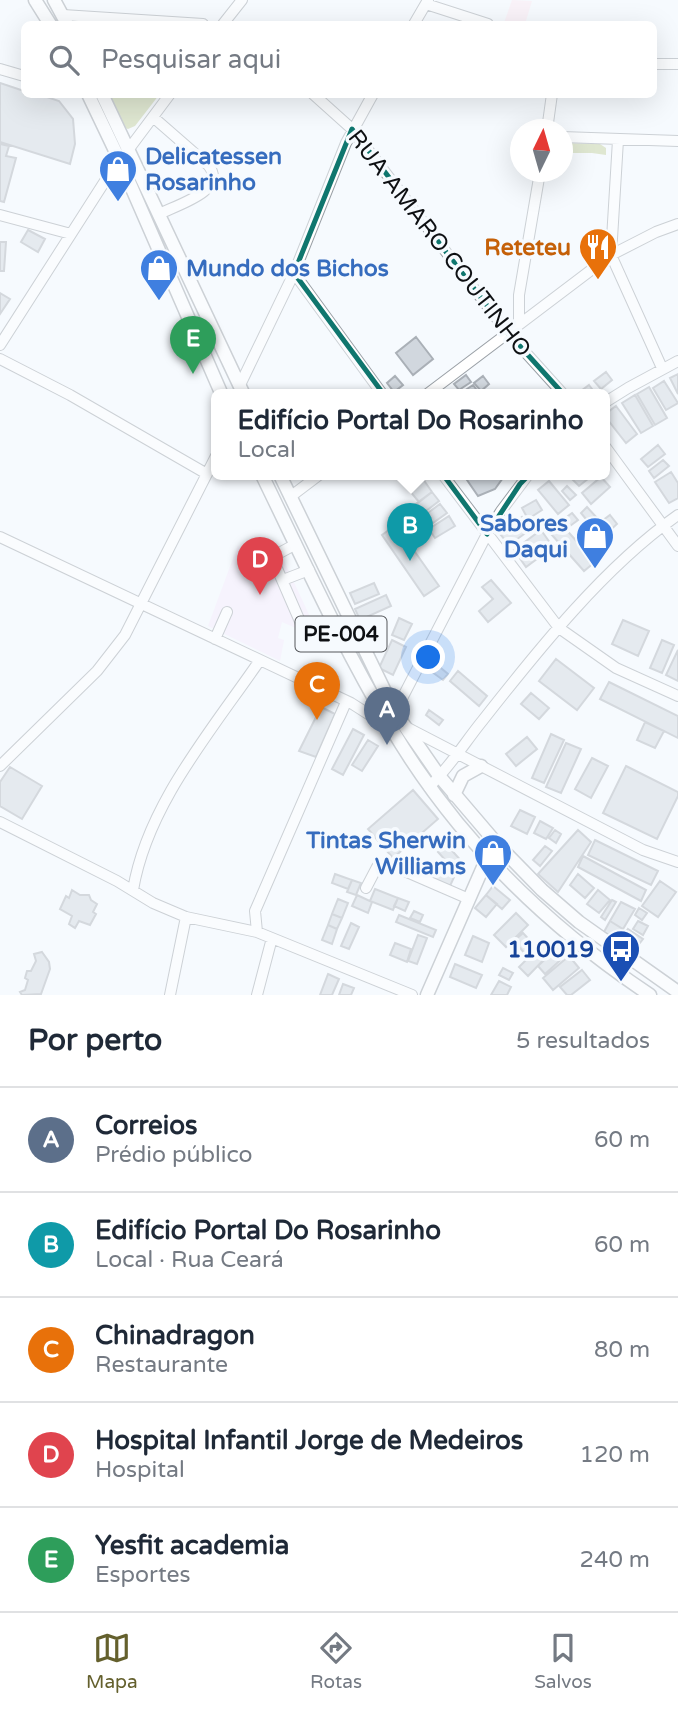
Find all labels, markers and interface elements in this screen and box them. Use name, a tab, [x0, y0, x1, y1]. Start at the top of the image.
search box	[21, 21, 657, 98]
icon: search	[45, 41, 83, 79]
text: Pesquisar aqui	[101, 44, 281, 75]
north arrow	[510, 119, 573, 182]
street label: RUA AMARO COUTINHO	[342, 124, 537, 363]
place label: Delicatessen Rosarinho	[145, 143, 282, 197]
shop icon: Delicatessen Rosarinho	[97, 148, 139, 203]
restaurant icon: Reteteu	[577, 226, 619, 281]
place label: Reteteu	[484, 234, 571, 262]
shop icon: Mundo dos Bichos	[138, 247, 180, 302]
place label: Mundo dos Bichos	[186, 255, 389, 283]
pin: E	[170, 316, 216, 374]
popup	[211, 389, 610, 480]
text: Edifício Portal Do Rosarinho	[238, 405, 583, 436]
text: Local	[238, 436, 296, 464]
pin: B	[387, 503, 433, 561]
place label: Sabores Daqui	[480, 510, 568, 564]
shop icon: Sabores Daqui	[574, 515, 616, 570]
pin: D	[237, 537, 283, 595]
road number: PE-004	[296, 616, 386, 652]
your location	[411, 640, 445, 674]
pin: C	[294, 662, 340, 720]
pin: A	[364, 687, 410, 745]
place label: Tintas Sherwin Williams	[305, 827, 466, 881]
shop icon: Tintas Sherwin Williams	[472, 832, 514, 887]
bus stop icon: 110019	[600, 928, 642, 983]
place label: 110019	[507, 936, 594, 964]
text: Por perto	[28, 1022, 162, 1059]
text: 5 resultados	[516, 1027, 650, 1055]
text: Correios	[95, 1110, 197, 1141]
text: A	[42, 1126, 60, 1154]
text: 60 m	[594, 1126, 650, 1154]
text: Prédio público	[95, 1141, 253, 1169]
text: Edifício Portal Do Rosarinho	[95, 1215, 441, 1246]
text: B	[43, 1231, 59, 1259]
text: 60 m	[594, 1231, 650, 1259]
text: Local · Rua Ceará	[95, 1246, 284, 1274]
text: Chinadragon	[95, 1320, 255, 1351]
text: C	[43, 1336, 59, 1364]
text: 80 m	[594, 1336, 650, 1364]
text: Restaurante	[95, 1351, 228, 1379]
text: Hospital Infantil Jorge de Medeiros	[95, 1425, 523, 1456]
text: D	[42, 1441, 60, 1469]
text: 120 m	[580, 1441, 650, 1469]
text: Hospital	[95, 1456, 185, 1484]
text: Yesfit academia	[95, 1530, 289, 1561]
text: E	[44, 1546, 58, 1574]
text: 240 m	[580, 1546, 650, 1574]
text: Esportes	[95, 1561, 191, 1589]
tab: Mapa	[86, 1629, 138, 1693]
tab: Rotas	[310, 1629, 362, 1693]
tab: Salvos	[534, 1629, 592, 1693]

